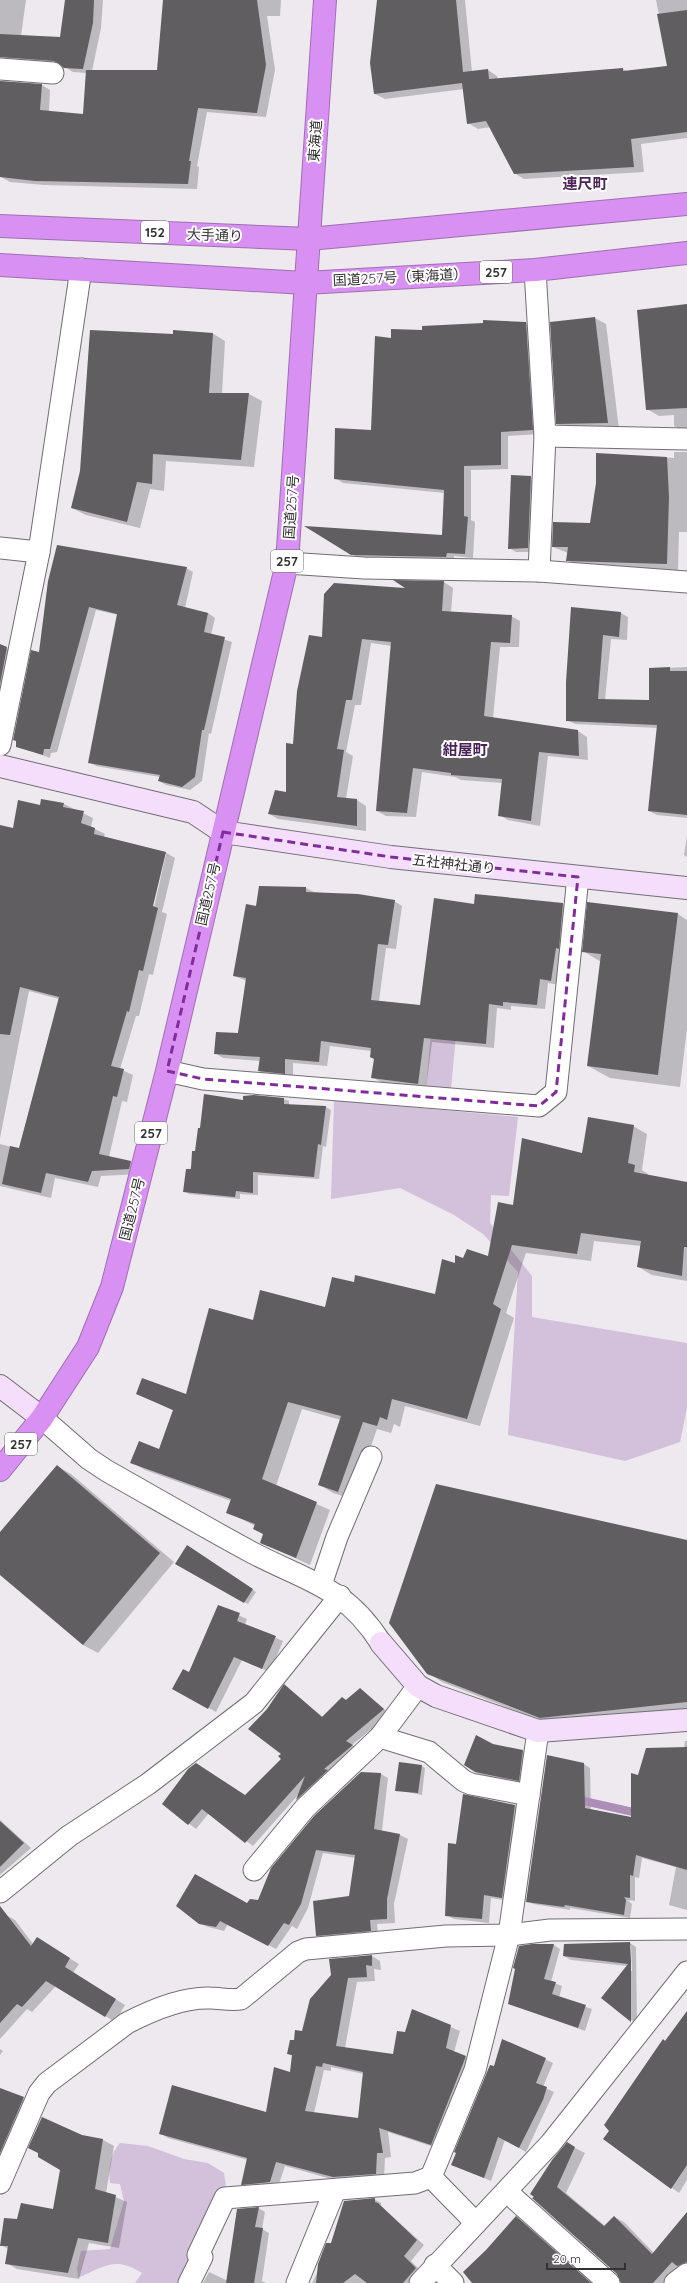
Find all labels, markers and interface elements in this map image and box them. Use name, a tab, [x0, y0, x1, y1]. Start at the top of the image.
street label: 東海道	[305, 119, 325, 163]
district label: 連尺町	[562, 174, 608, 193]
road number: 152	[141, 221, 169, 243]
street label: 大手通り	[187, 225, 243, 245]
road number: 257	[480, 261, 512, 283]
street label: 国道257号（東海道）	[332, 264, 468, 290]
street label: 国道257号	[280, 474, 302, 540]
road number: 257	[271, 550, 303, 572]
district label: 紺屋町	[442, 740, 488, 759]
street label: 五社神社通り	[411, 851, 497, 877]
street label: 国道257号	[192, 861, 224, 927]
road number: 257	[135, 1122, 167, 1144]
street label: 国道257号	[115, 1175, 149, 1243]
road number: 257	[5, 1433, 37, 1455]
scale bar	[547, 2245, 625, 2271]
text: 20 m	[553, 2251, 581, 2266]

